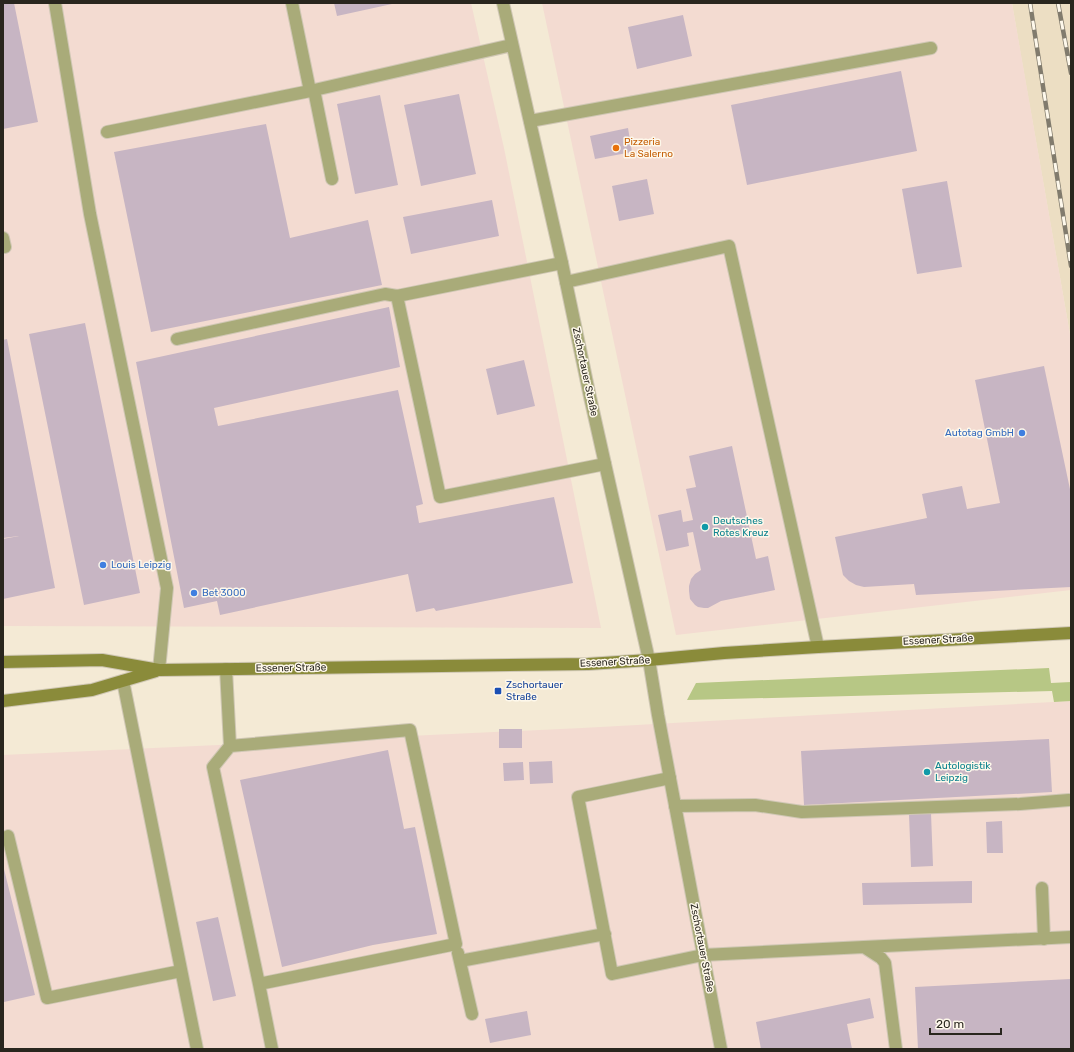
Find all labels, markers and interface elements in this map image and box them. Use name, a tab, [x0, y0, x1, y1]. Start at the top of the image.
place label: Pizzeria La Salerno	[624, 136, 673, 160]
marker: Pizzeria La Salerno	[611, 143, 621, 153]
street label: Zschortauer Straße	[570, 327, 600, 418]
place label: Autotag GmbH	[945, 427, 1014, 439]
marker: Autotag GmbH	[1017, 428, 1027, 438]
place label: Deutsches Rotes Kreuz	[713, 515, 769, 539]
marker: Deutsches Rotes Kreuz	[700, 522, 710, 532]
place label: Louis Leipzig	[111, 559, 171, 571]
marker: Louis Leipzig	[98, 560, 108, 570]
place label: Bet 3000	[202, 587, 246, 599]
marker: Bet 3000	[189, 588, 199, 598]
street label: Essener Straße	[903, 632, 974, 648]
street label: Essener Straße	[580, 654, 651, 670]
street label: Essener Straße	[256, 661, 327, 675]
place label: Zschortauer Straße	[506, 679, 563, 703]
marker: Zschortauer Straße	[493, 686, 503, 696]
place label: Autologistik Leipzig	[935, 760, 991, 784]
marker: Autologistik Leipzig	[922, 767, 932, 777]
street label: Zschortauer Straße	[688, 903, 717, 994]
scale bar	[930, 1010, 1001, 1036]
text: 20 m	[936, 1017, 964, 1031]

